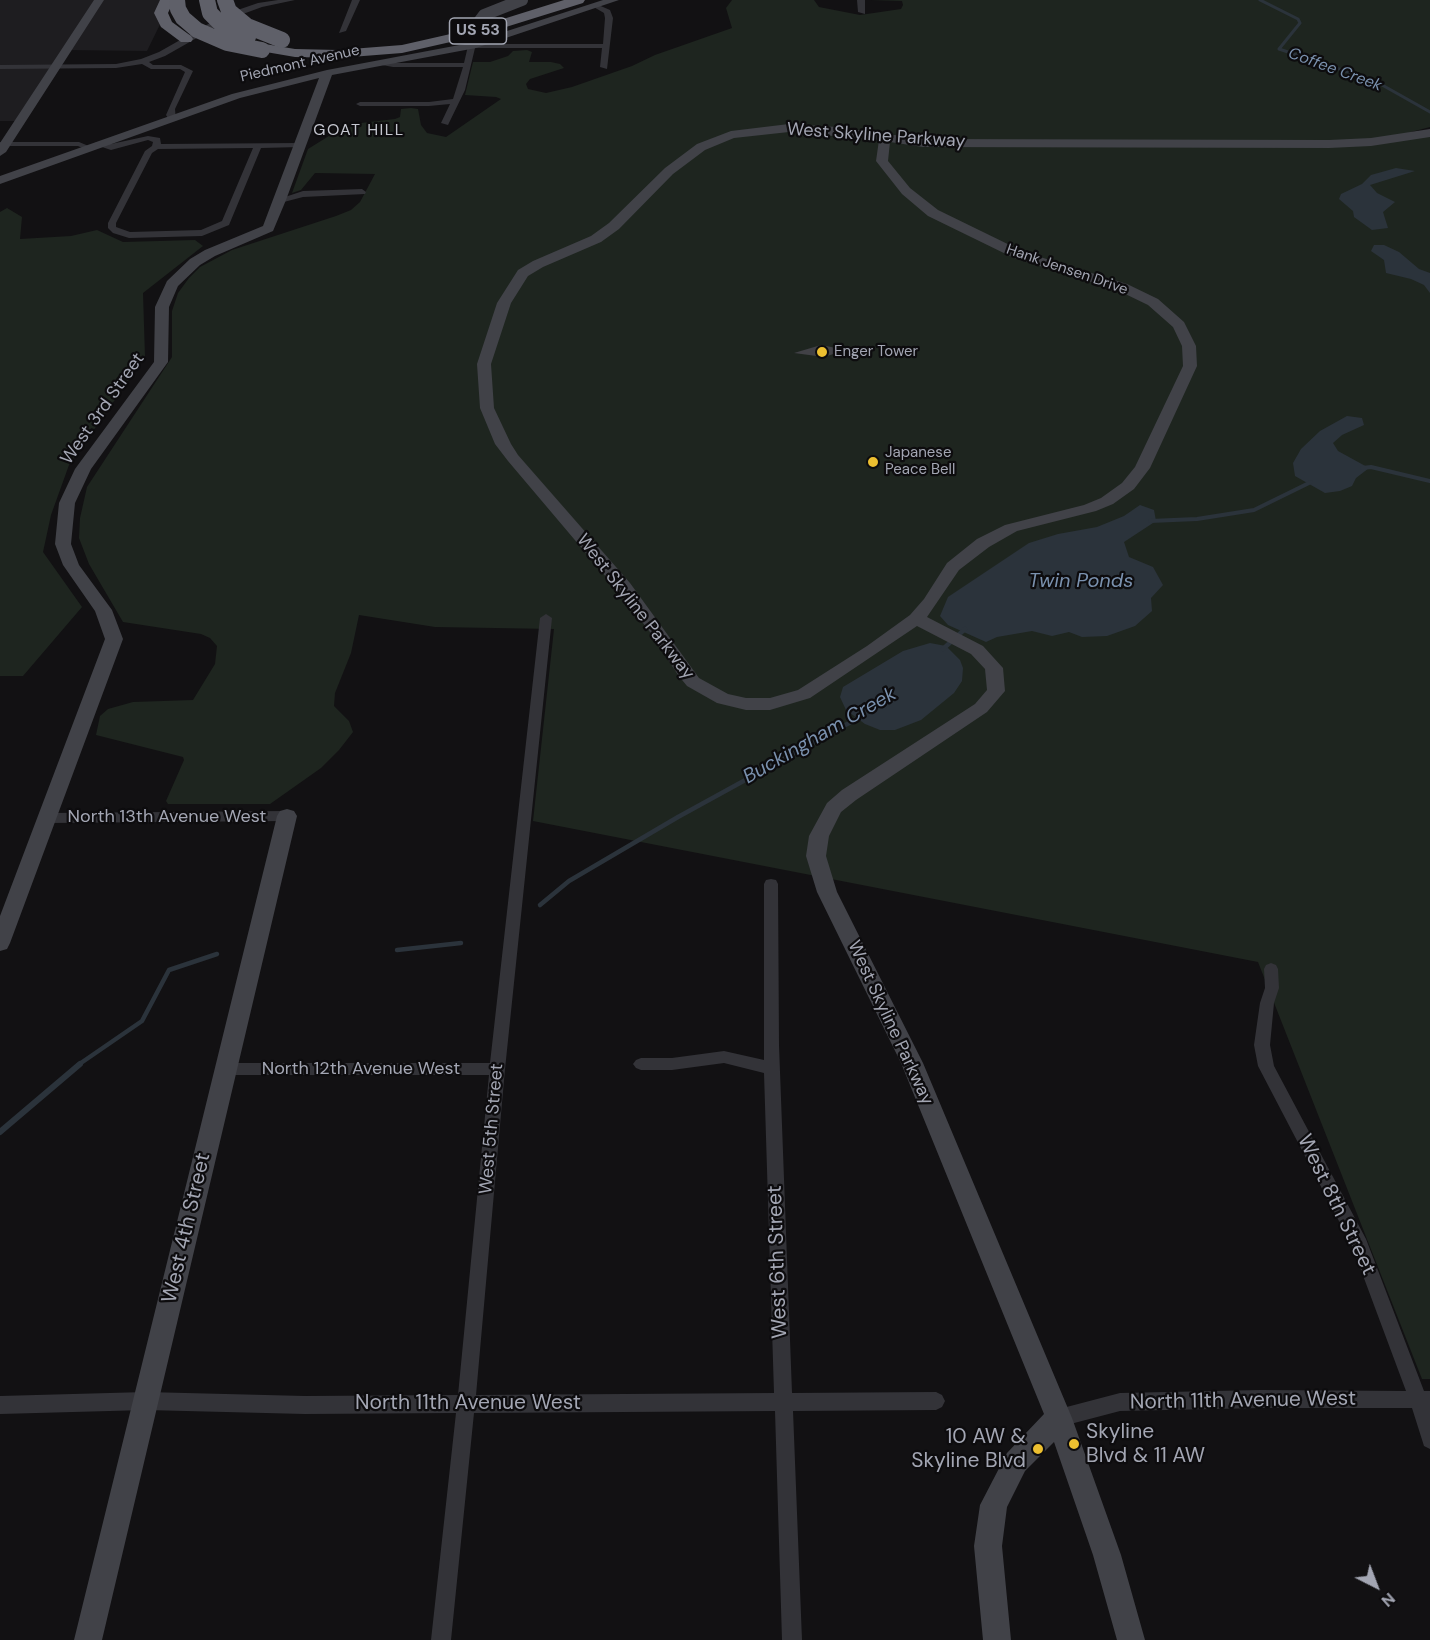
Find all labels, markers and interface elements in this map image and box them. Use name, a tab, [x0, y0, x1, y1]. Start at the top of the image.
road number: US 53	[450, 18, 506, 44]
street label: Piedmont Avenue	[239, 42, 361, 86]
water label: Coffee Creek	[1286, 44, 1384, 96]
street label: West Skyline Parkway	[786, 119, 966, 153]
district label: GOAT HILL	[313, 121, 405, 141]
street label: Hank Jensen Drive	[1004, 241, 1130, 299]
place label: Enger Tower	[834, 343, 918, 361]
marker: Enger Tower	[815, 345, 829, 359]
street label: West 3rd Street	[57, 349, 149, 469]
place label: Japanese Peace Bell	[885, 444, 955, 479]
marker: Japanese Peace Bell	[866, 455, 880, 469]
street label: West Skyline Parkway	[571, 530, 699, 684]
water label: Twin Ponds	[1029, 570, 1133, 594]
water label: Buckingham Creek	[739, 682, 901, 790]
street label: North 13th Avenue West	[68, 806, 266, 828]
street label: West Skyline Parkway	[842, 937, 938, 1109]
street label: North 12th Avenue West	[262, 1058, 460, 1080]
street label: West 5th Street	[476, 1063, 508, 1195]
street label: West 8th Street	[1291, 1131, 1381, 1279]
street label: West 4th Street	[157, 1151, 217, 1305]
street label: West 6th Street	[763, 1185, 793, 1339]
street label: North 11th Avenue West	[1130, 1386, 1356, 1416]
street label: North 11th Avenue West	[355, 1390, 581, 1416]
place label: Skyline Blvd & 11 AW	[1086, 1419, 1205, 1469]
place label: 10 AW & Skyline Blvd	[911, 1424, 1026, 1474]
marker: Skyline Blvd & 11 AW	[1067, 1437, 1081, 1451]
marker: 10 AW & Skyline Blvd	[1031, 1442, 1045, 1456]
north arrow	[1346, 1556, 1406, 1616]
text: N	[1377, 1588, 1400, 1611]

